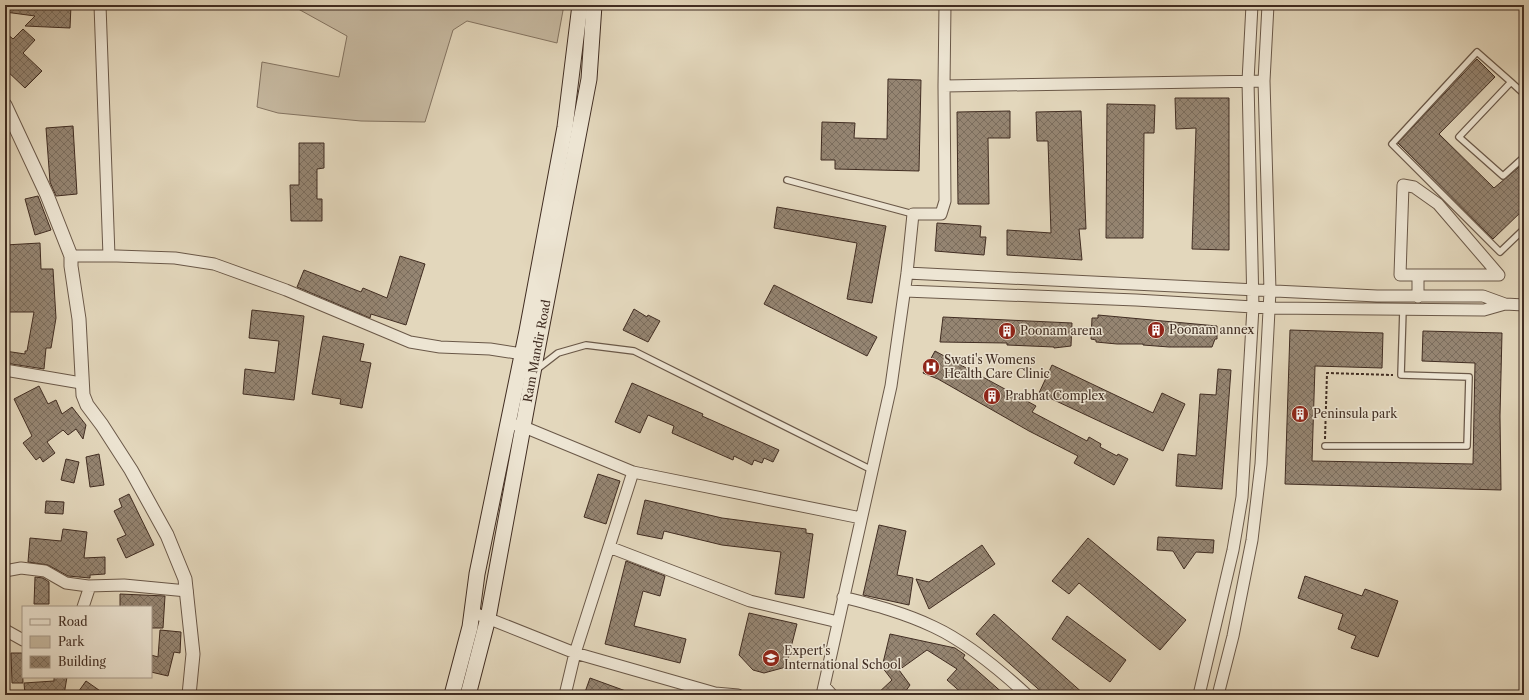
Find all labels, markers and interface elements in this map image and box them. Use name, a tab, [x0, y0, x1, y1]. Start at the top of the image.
street label: Ram Mandir Road	[520, 298, 554, 403]
building icon: Poonam annex	[1146, 320, 1166, 340]
building icon: Poonam arena	[997, 321, 1017, 341]
place label: Poonam annex	[1169, 322, 1254, 337]
place label: Poonam arena	[1020, 323, 1103, 338]
place label: Swati's Womens Health Care Clinic	[944, 352, 1050, 381]
hospital icon: Swati's Womens Health Care Clinic	[921, 357, 941, 377]
building icon: Prabhat Complex	[982, 386, 1002, 406]
place label: Prabhat Complex	[1005, 388, 1105, 403]
building icon: Peninsula park	[1290, 404, 1310, 424]
place label: Peninsula park	[1313, 406, 1398, 421]
legend	[22, 606, 152, 678]
text: Road	[58, 614, 88, 629]
text: Park	[58, 634, 85, 649]
place label: Expert's International School	[784, 643, 901, 672]
school or university icon: Expert's International School	[761, 648, 781, 668]
text: Building	[58, 654, 106, 669]

